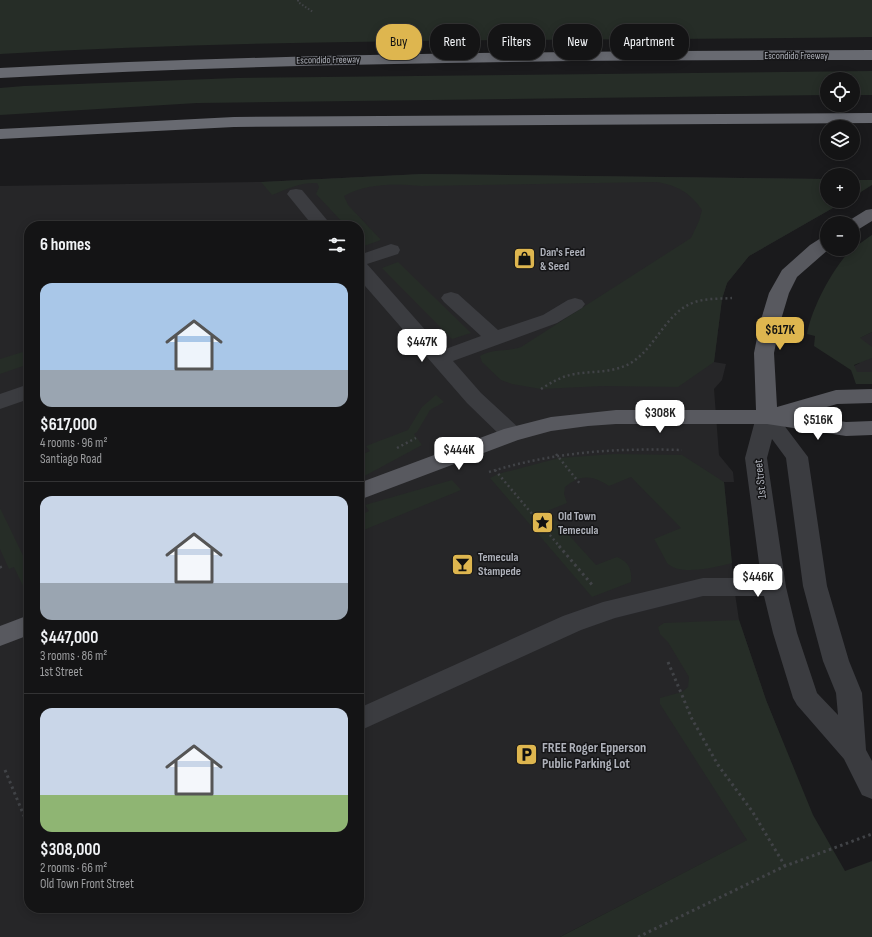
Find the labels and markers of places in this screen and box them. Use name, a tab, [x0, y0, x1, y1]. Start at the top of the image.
place label: Dan's Feed & Seed	[540, 245, 585, 274]
shop icon: Dan's Feed & Seed	[511, 246, 537, 272]
pin: $617K	[752, 317, 808, 351]
pin: $447K	[394, 329, 450, 363]
pin: $308K	[632, 400, 688, 434]
pin: $516K	[790, 407, 846, 441]
pin: $444K	[431, 437, 487, 471]
place label: Old Town Temecula	[558, 509, 598, 538]
place icon: Old Town Temecula	[530, 510, 556, 536]
place label: Temecula Stampede	[478, 550, 521, 579]
bar icon: Temecula Stampede	[449, 551, 475, 577]
pin: $446K	[730, 564, 786, 598]
place label: FREE Roger Epperson Public Parking Lot	[542, 739, 646, 772]
parking icon: FREE Roger Epperson Public Parking Lot	[513, 742, 539, 768]

